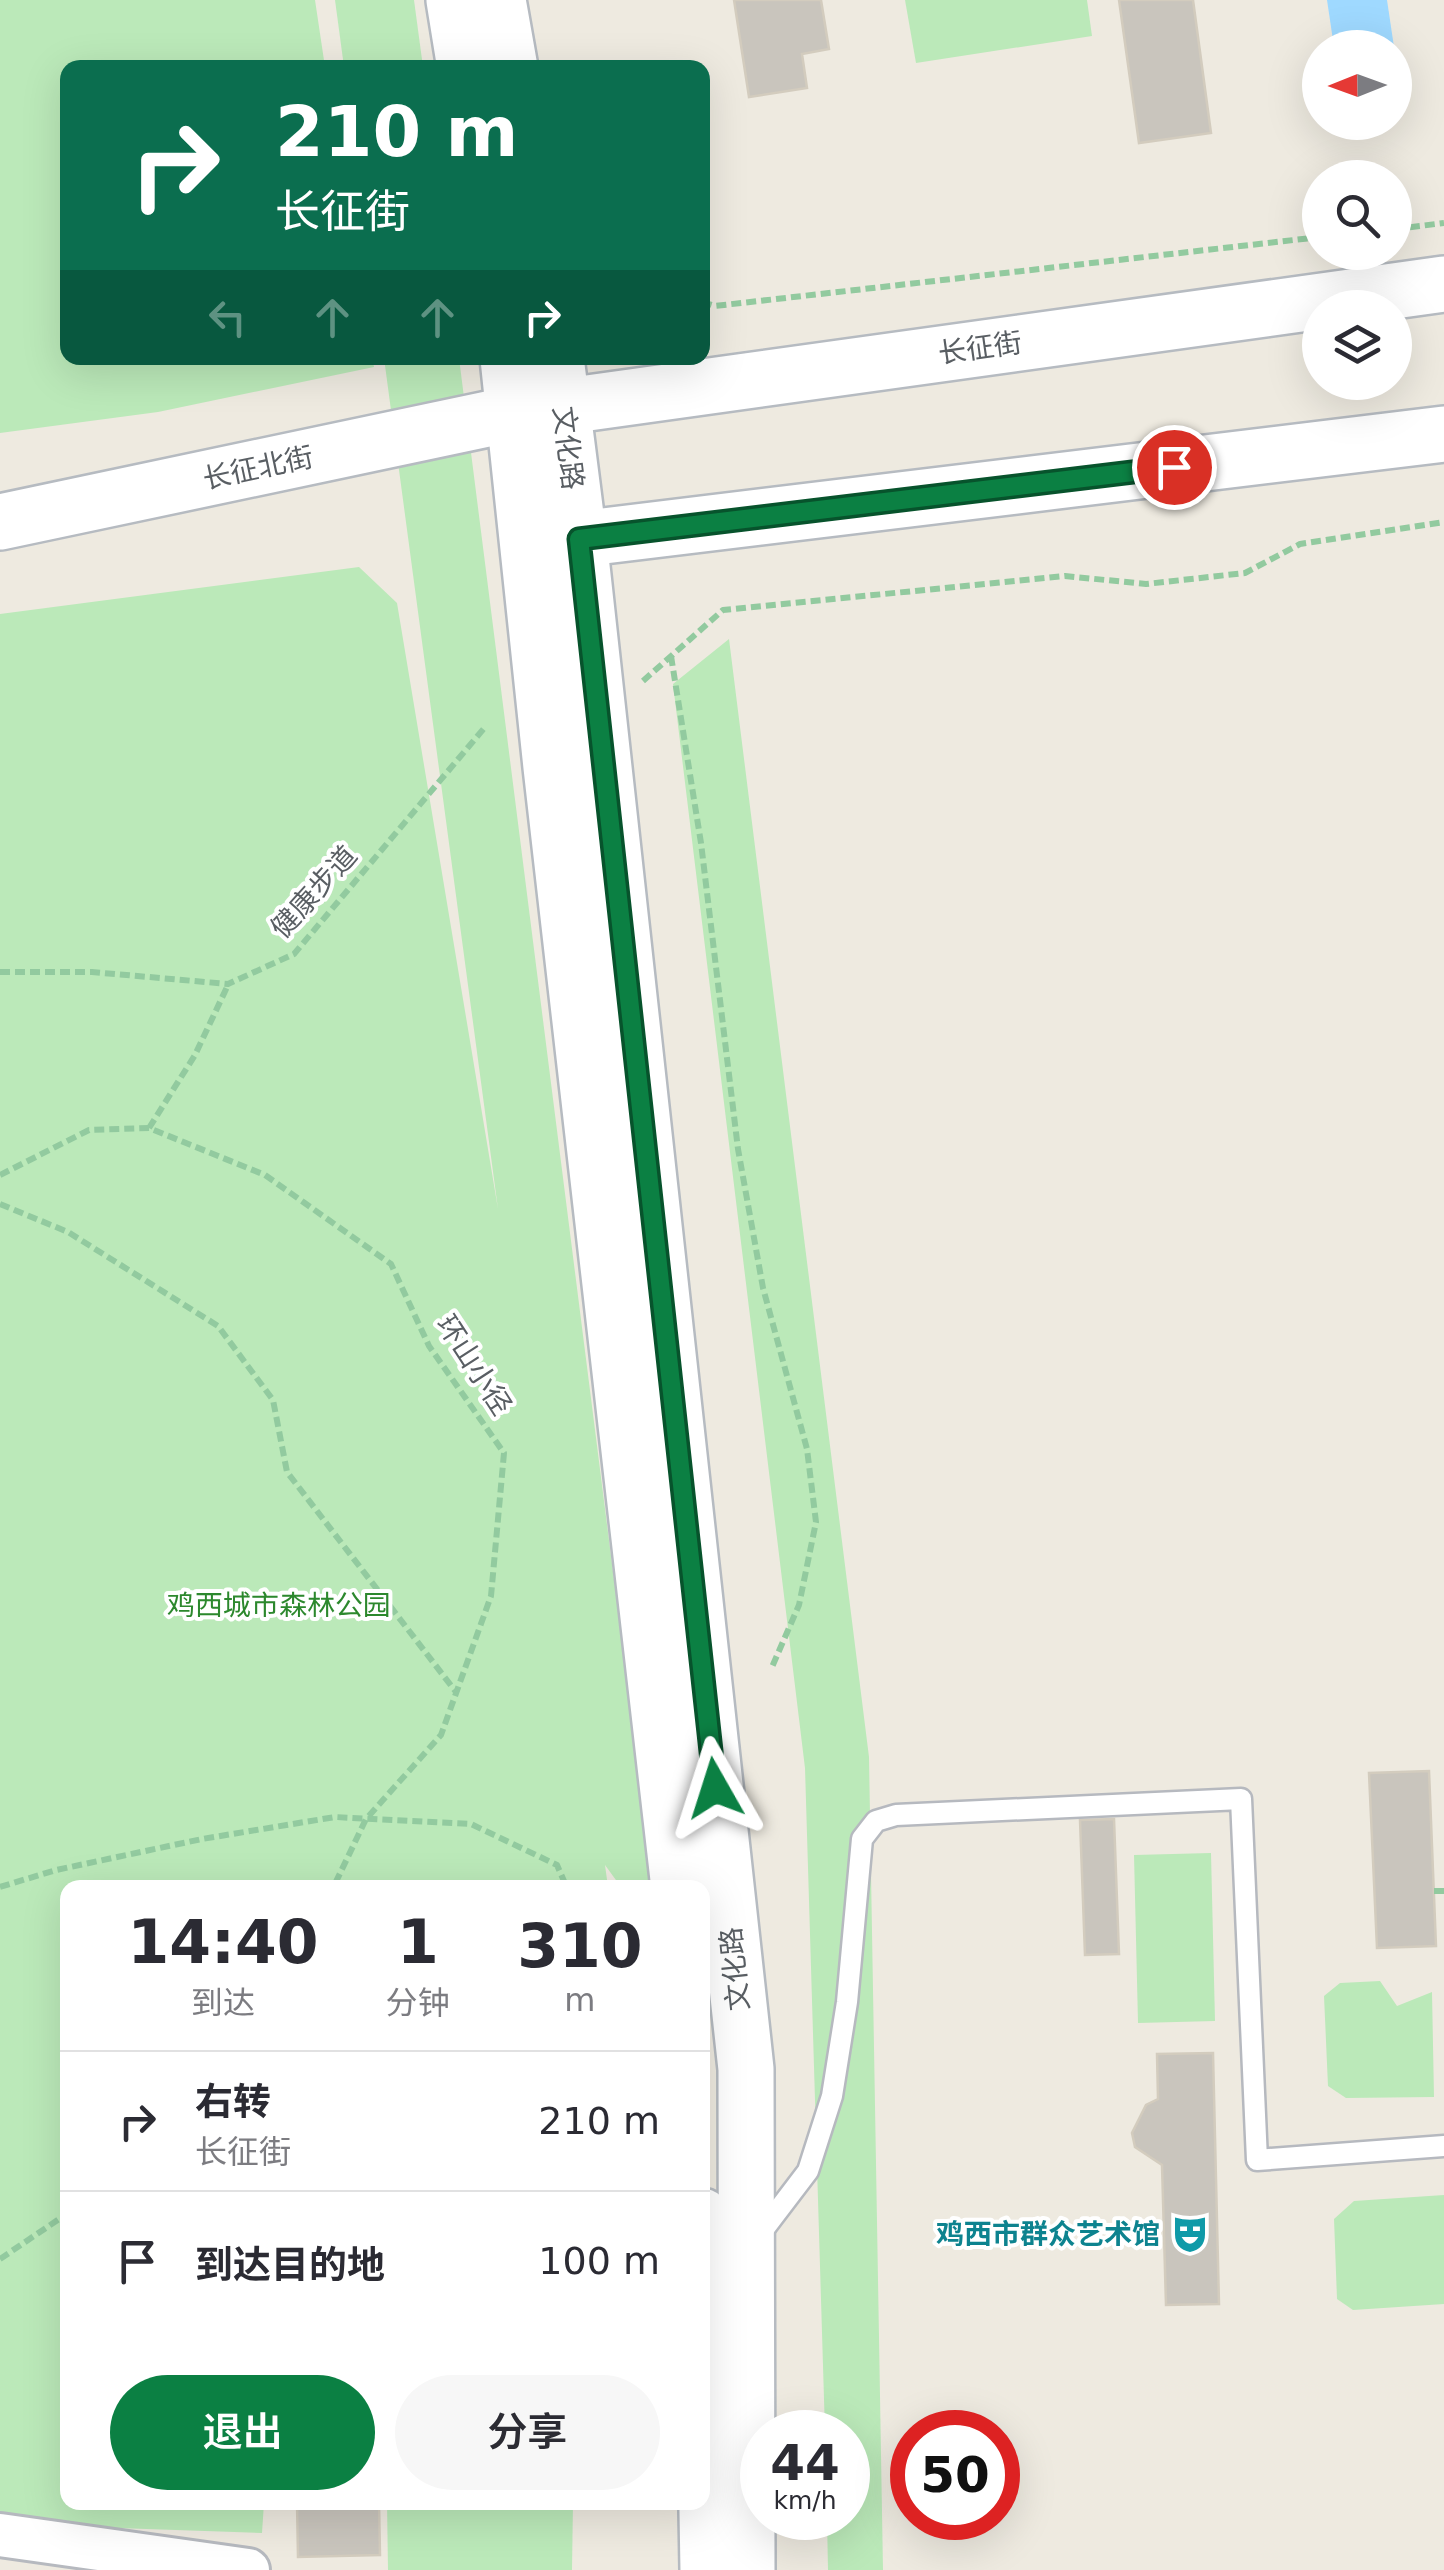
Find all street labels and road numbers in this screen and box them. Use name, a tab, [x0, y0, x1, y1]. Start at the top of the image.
street label: 长征街	[936, 326, 1024, 370]
street label: 文化路	[547, 404, 589, 492]
street label: 长征北街	[200, 440, 316, 496]
street label: 健康步道	[264, 839, 364, 945]
street label: 环山小径	[430, 1309, 518, 1421]
street label: 文化路	[714, 1925, 756, 2013]

